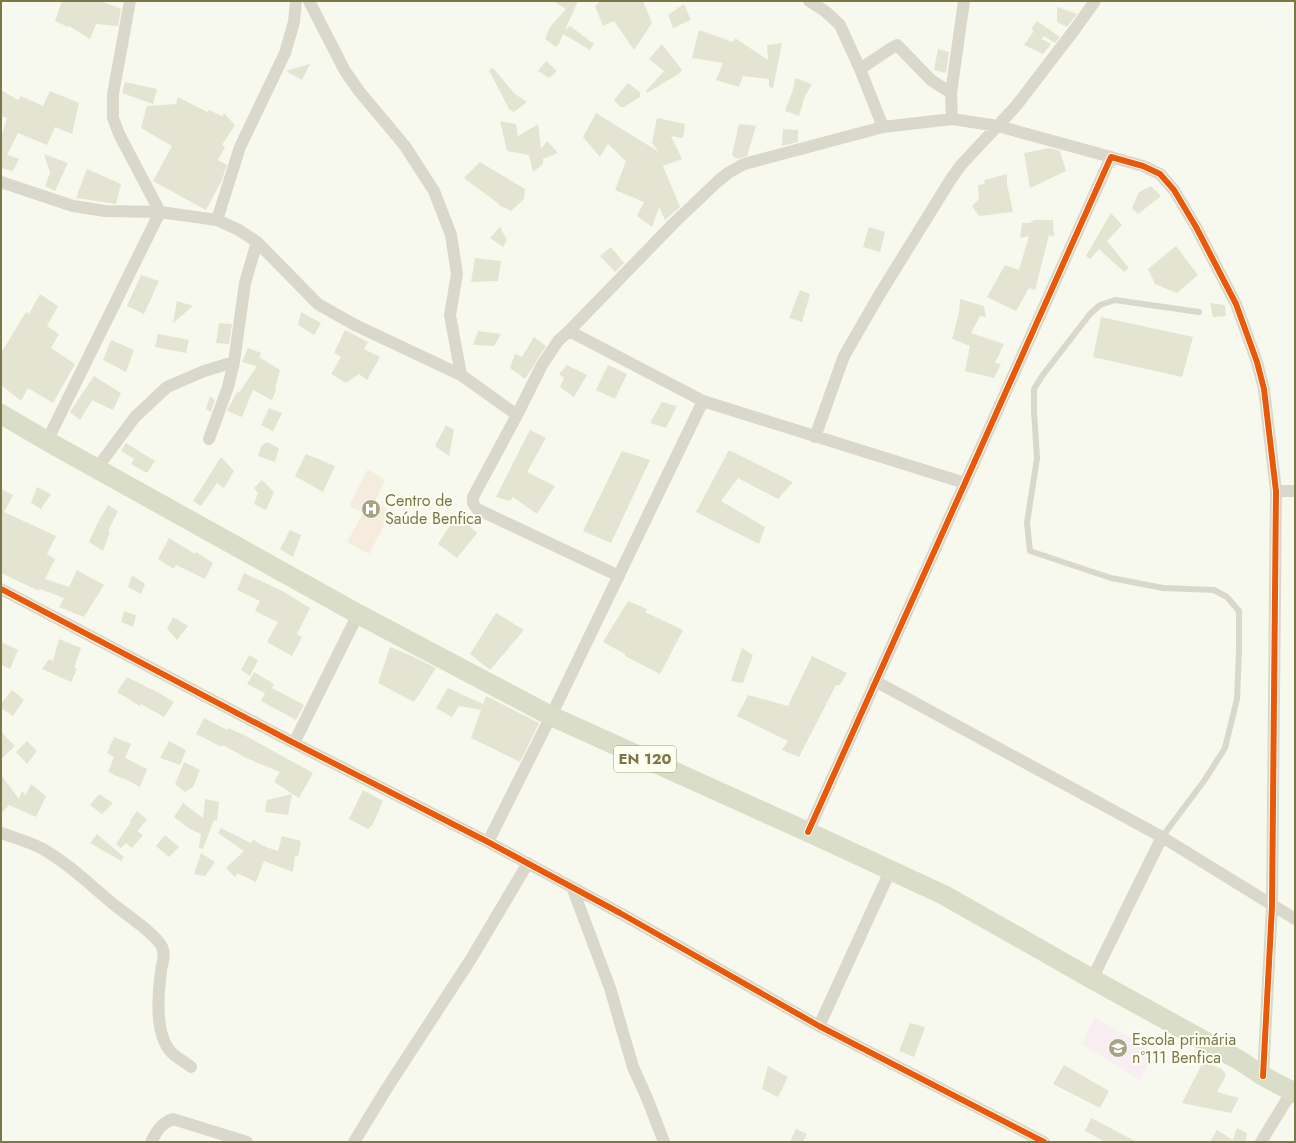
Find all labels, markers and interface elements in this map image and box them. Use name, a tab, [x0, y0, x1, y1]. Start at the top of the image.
place label: Centro de Saúde Benfica	[385, 489, 482, 530]
hospital icon: Centro de Saúde Benfica	[360, 498, 382, 520]
road number: EN 120	[614, 746, 676, 772]
place label: Escola primária n°111 Benfica	[1132, 1028, 1236, 1069]
school or university icon: Escola primária n°111 Benfica	[1107, 1037, 1129, 1059]

